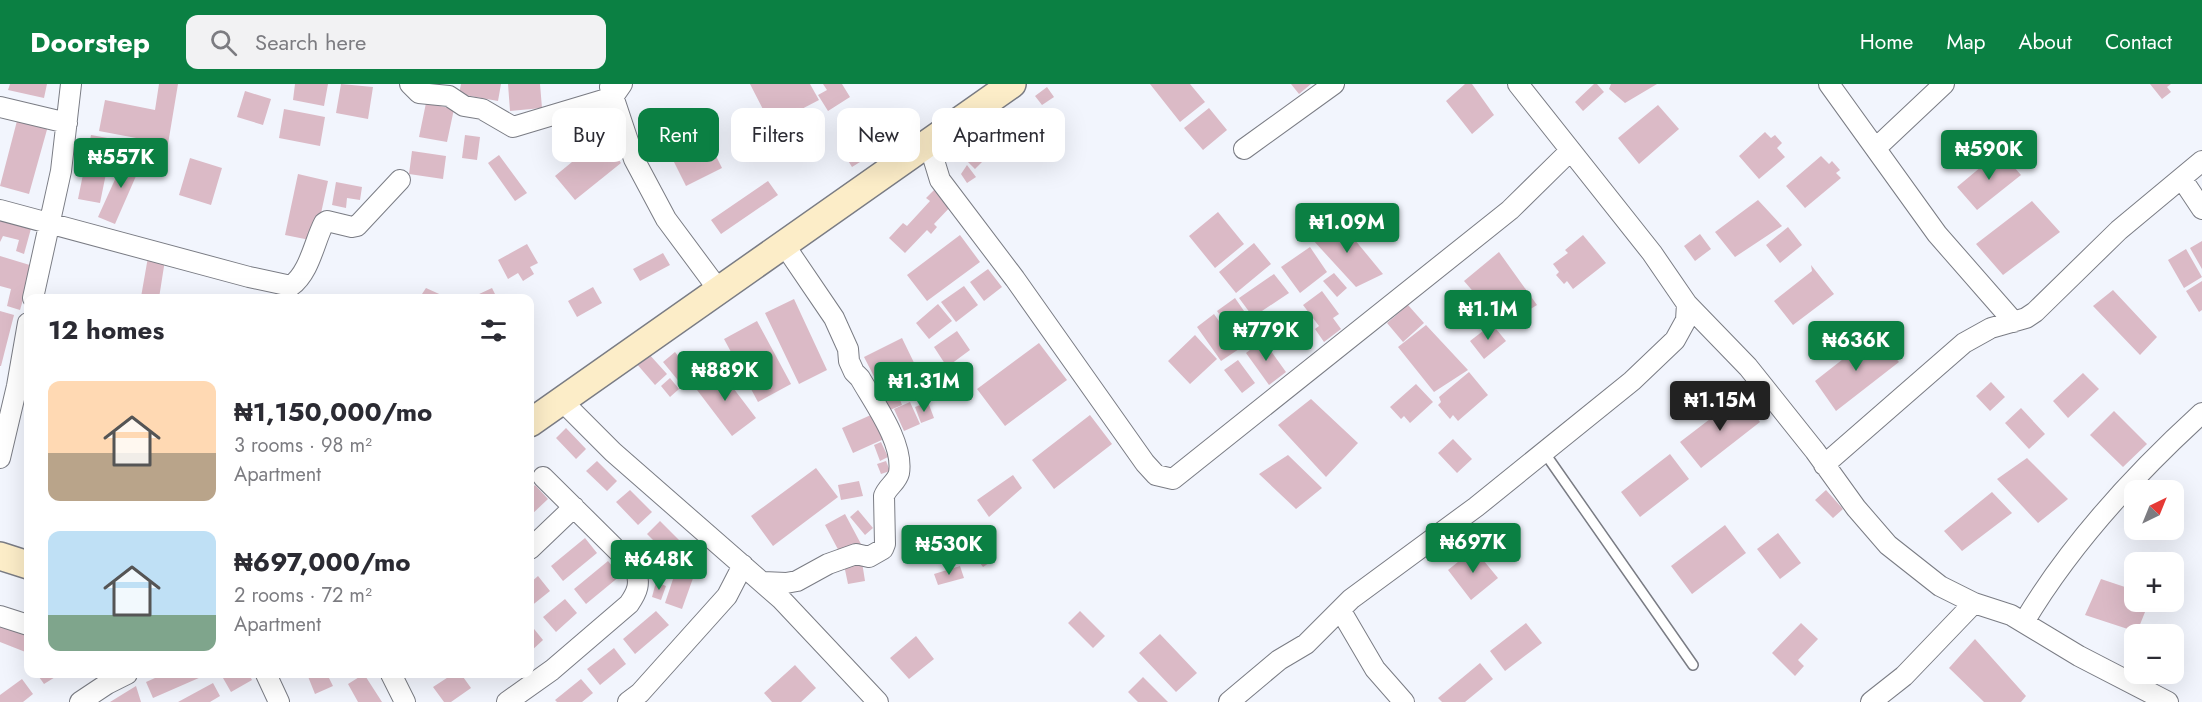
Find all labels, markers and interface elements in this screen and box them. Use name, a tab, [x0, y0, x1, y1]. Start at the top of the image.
search box	[186, 15, 606, 69]
text: Doorstep	[30, 22, 150, 63]
icon: search	[207, 26, 240, 59]
text: Search here	[255, 26, 366, 58]
text: Home	[1860, 27, 1913, 57]
text: Map	[1946, 27, 1986, 57]
text: About	[2019, 27, 2072, 57]
text: Contact	[2105, 27, 2172, 57]
chip: Buy	[552, 108, 626, 162]
chip: Rent	[638, 108, 719, 162]
chip: Filters	[731, 108, 825, 162]
chip: New	[837, 108, 920, 162]
chip: Apartment	[932, 108, 1065, 162]
pin: ₦590K	[1947, 130, 2031, 181]
text: ₦590K	[1955, 135, 2023, 164]
pin: ₦557K	[79, 138, 163, 189]
text: ₦557K	[88, 143, 154, 172]
pin: ₦1.09M	[1298, 203, 1396, 254]
text: ₦1.09M	[1309, 208, 1385, 237]
pin: ₦1.1M	[1446, 290, 1530, 341]
text: ₦1.1M	[1458, 295, 1518, 324]
text: 12 homes	[48, 311, 164, 349]
pin: ₦779K	[1224, 311, 1308, 362]
icon: filters	[477, 314, 510, 347]
text: ₦779K	[1233, 316, 1299, 345]
pin: ₦636K	[1814, 321, 1898, 372]
text: ₦636K	[1822, 326, 1890, 355]
pin: ₦889K	[683, 351, 767, 402]
text: ₦889K	[692, 356, 758, 385]
pin: ₦1.31M	[875, 362, 973, 413]
text: ₦1.31M	[888, 367, 960, 396]
pin: ₦1.15M	[1671, 381, 1769, 432]
text: ₦1.15M	[1684, 386, 1756, 415]
text: ₦1,150,000/mo	[234, 393, 432, 431]
icon: home	[96, 405, 168, 477]
text: 3 rooms · 98 m²	[234, 431, 372, 460]
text: Apartment	[234, 460, 321, 489]
north arrow	[2124, 480, 2184, 540]
map controls	[2124, 480, 2184, 684]
pin: ₦697K	[1431, 523, 1515, 574]
pin: ₦530K	[907, 525, 991, 576]
text: ₦697K	[1440, 528, 1506, 557]
text: ₦530K	[916, 530, 982, 559]
pin: ₦648K	[617, 540, 701, 591]
text: ₦697,000/mo	[234, 543, 411, 581]
text: ₦648K	[625, 545, 693, 574]
button: +	[2124, 552, 2184, 612]
icon: home	[96, 555, 168, 627]
text: 2 rooms · 72 m²	[234, 581, 372, 610]
text: Apartment	[234, 610, 321, 639]
button: −	[2124, 624, 2184, 684]

